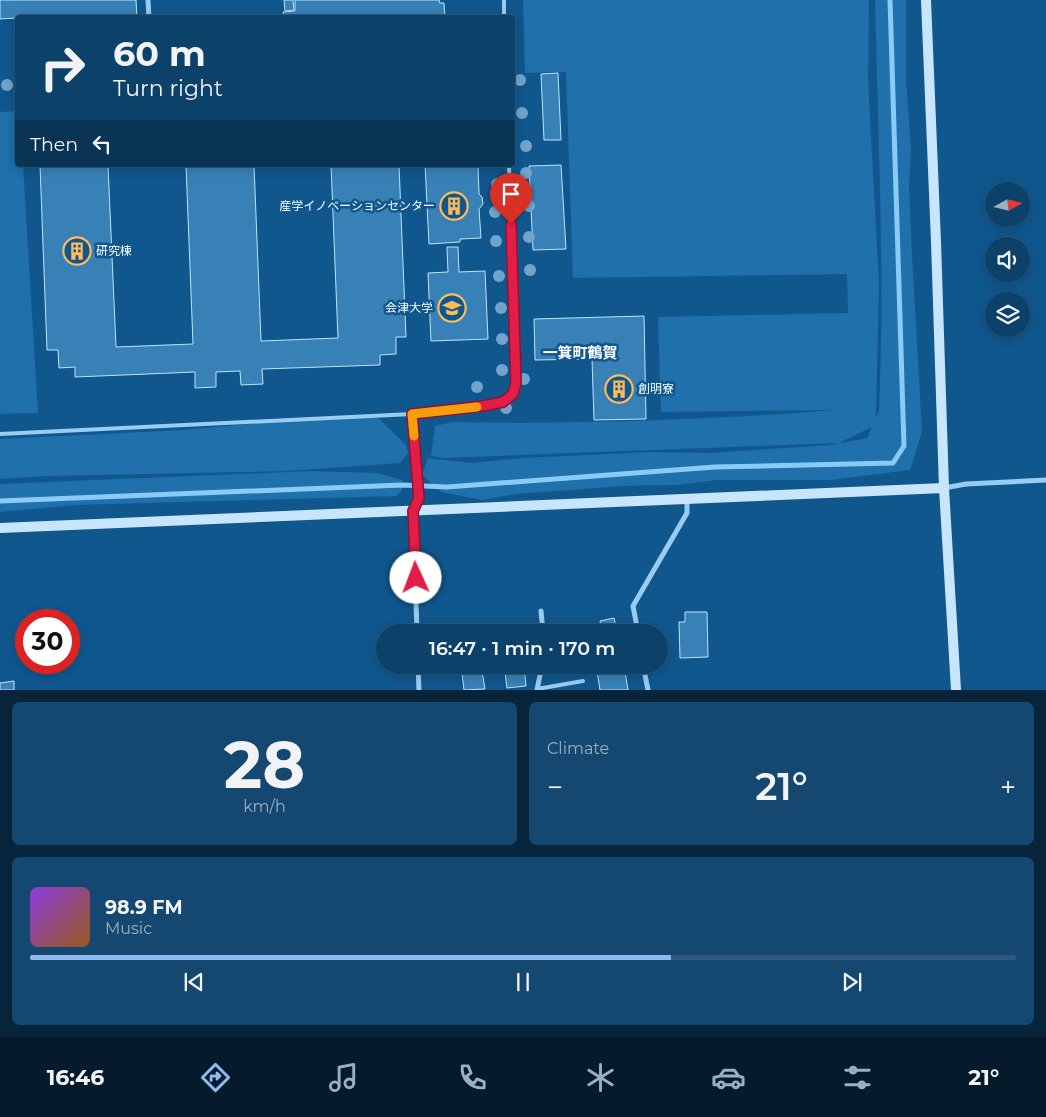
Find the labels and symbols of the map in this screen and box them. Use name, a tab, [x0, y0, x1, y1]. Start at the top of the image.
pin	[490, 173, 532, 224]
north arrow	[985, 182, 1030, 228]
building icon: 産学イノベーションセンター	[439, 191, 469, 221]
place label: 産学イノベーションセンター	[279, 198, 435, 213]
building icon: 研究棟	[62, 236, 92, 266]
place label: 研究棟	[96, 243, 132, 258]
school or university icon: 会津大学	[437, 293, 467, 323]
place label: 会津大学	[385, 300, 433, 315]
district label: 一箕町鶴賀	[542, 343, 618, 362]
building icon: 創明寮	[604, 374, 634, 404]
place label: 創明寮	[638, 381, 674, 396]
position arrow	[389, 551, 441, 603]
speed limit sign: 30	[15, 609, 80, 674]

